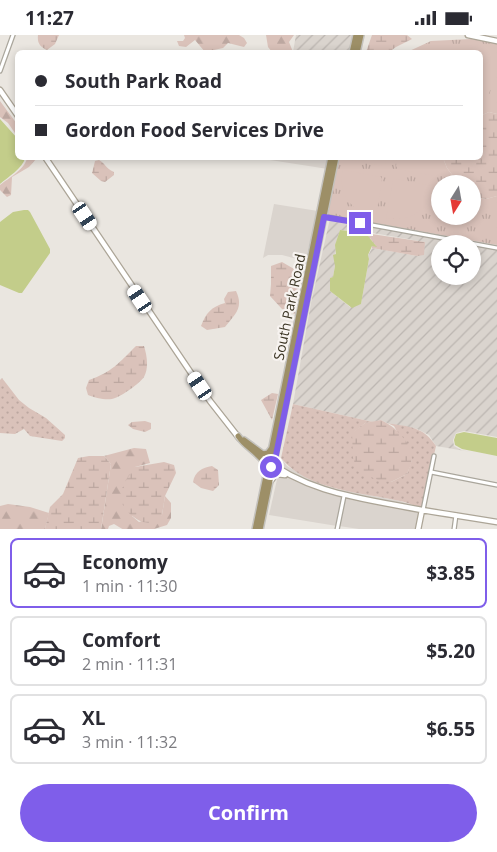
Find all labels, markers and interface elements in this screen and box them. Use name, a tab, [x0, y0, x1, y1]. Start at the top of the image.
text: 11:27	[25, 5, 74, 31]
text: South Park Road	[65, 68, 222, 94]
text: Gordon Food Services Drive	[65, 117, 324, 143]
north arrow	[431, 175, 481, 225]
map controls	[431, 175, 481, 285]
car	[70, 199, 99, 233]
route end	[349, 212, 371, 234]
button: locate	[431, 235, 481, 285]
street label: South Park Road	[268, 252, 310, 362]
car	[125, 282, 154, 316]
car	[185, 369, 214, 403]
route start	[260, 456, 282, 478]
text: Economy	[82, 549, 168, 575]
icon: car	[22, 551, 67, 596]
text: $3.85	[426, 560, 475, 586]
text: 1 min · 11:30	[82, 575, 177, 597]
text: Comfort	[82, 627, 161, 653]
icon: car	[22, 629, 67, 674]
text: $5.20	[426, 638, 475, 664]
text: 2 min · 11:31	[82, 653, 177, 675]
text: XL	[82, 705, 105, 731]
icon: car	[22, 707, 67, 752]
text: $6.55	[426, 716, 475, 742]
text: 3 min · 11:32	[82, 731, 177, 753]
button: Confirm	[20, 784, 477, 842]

